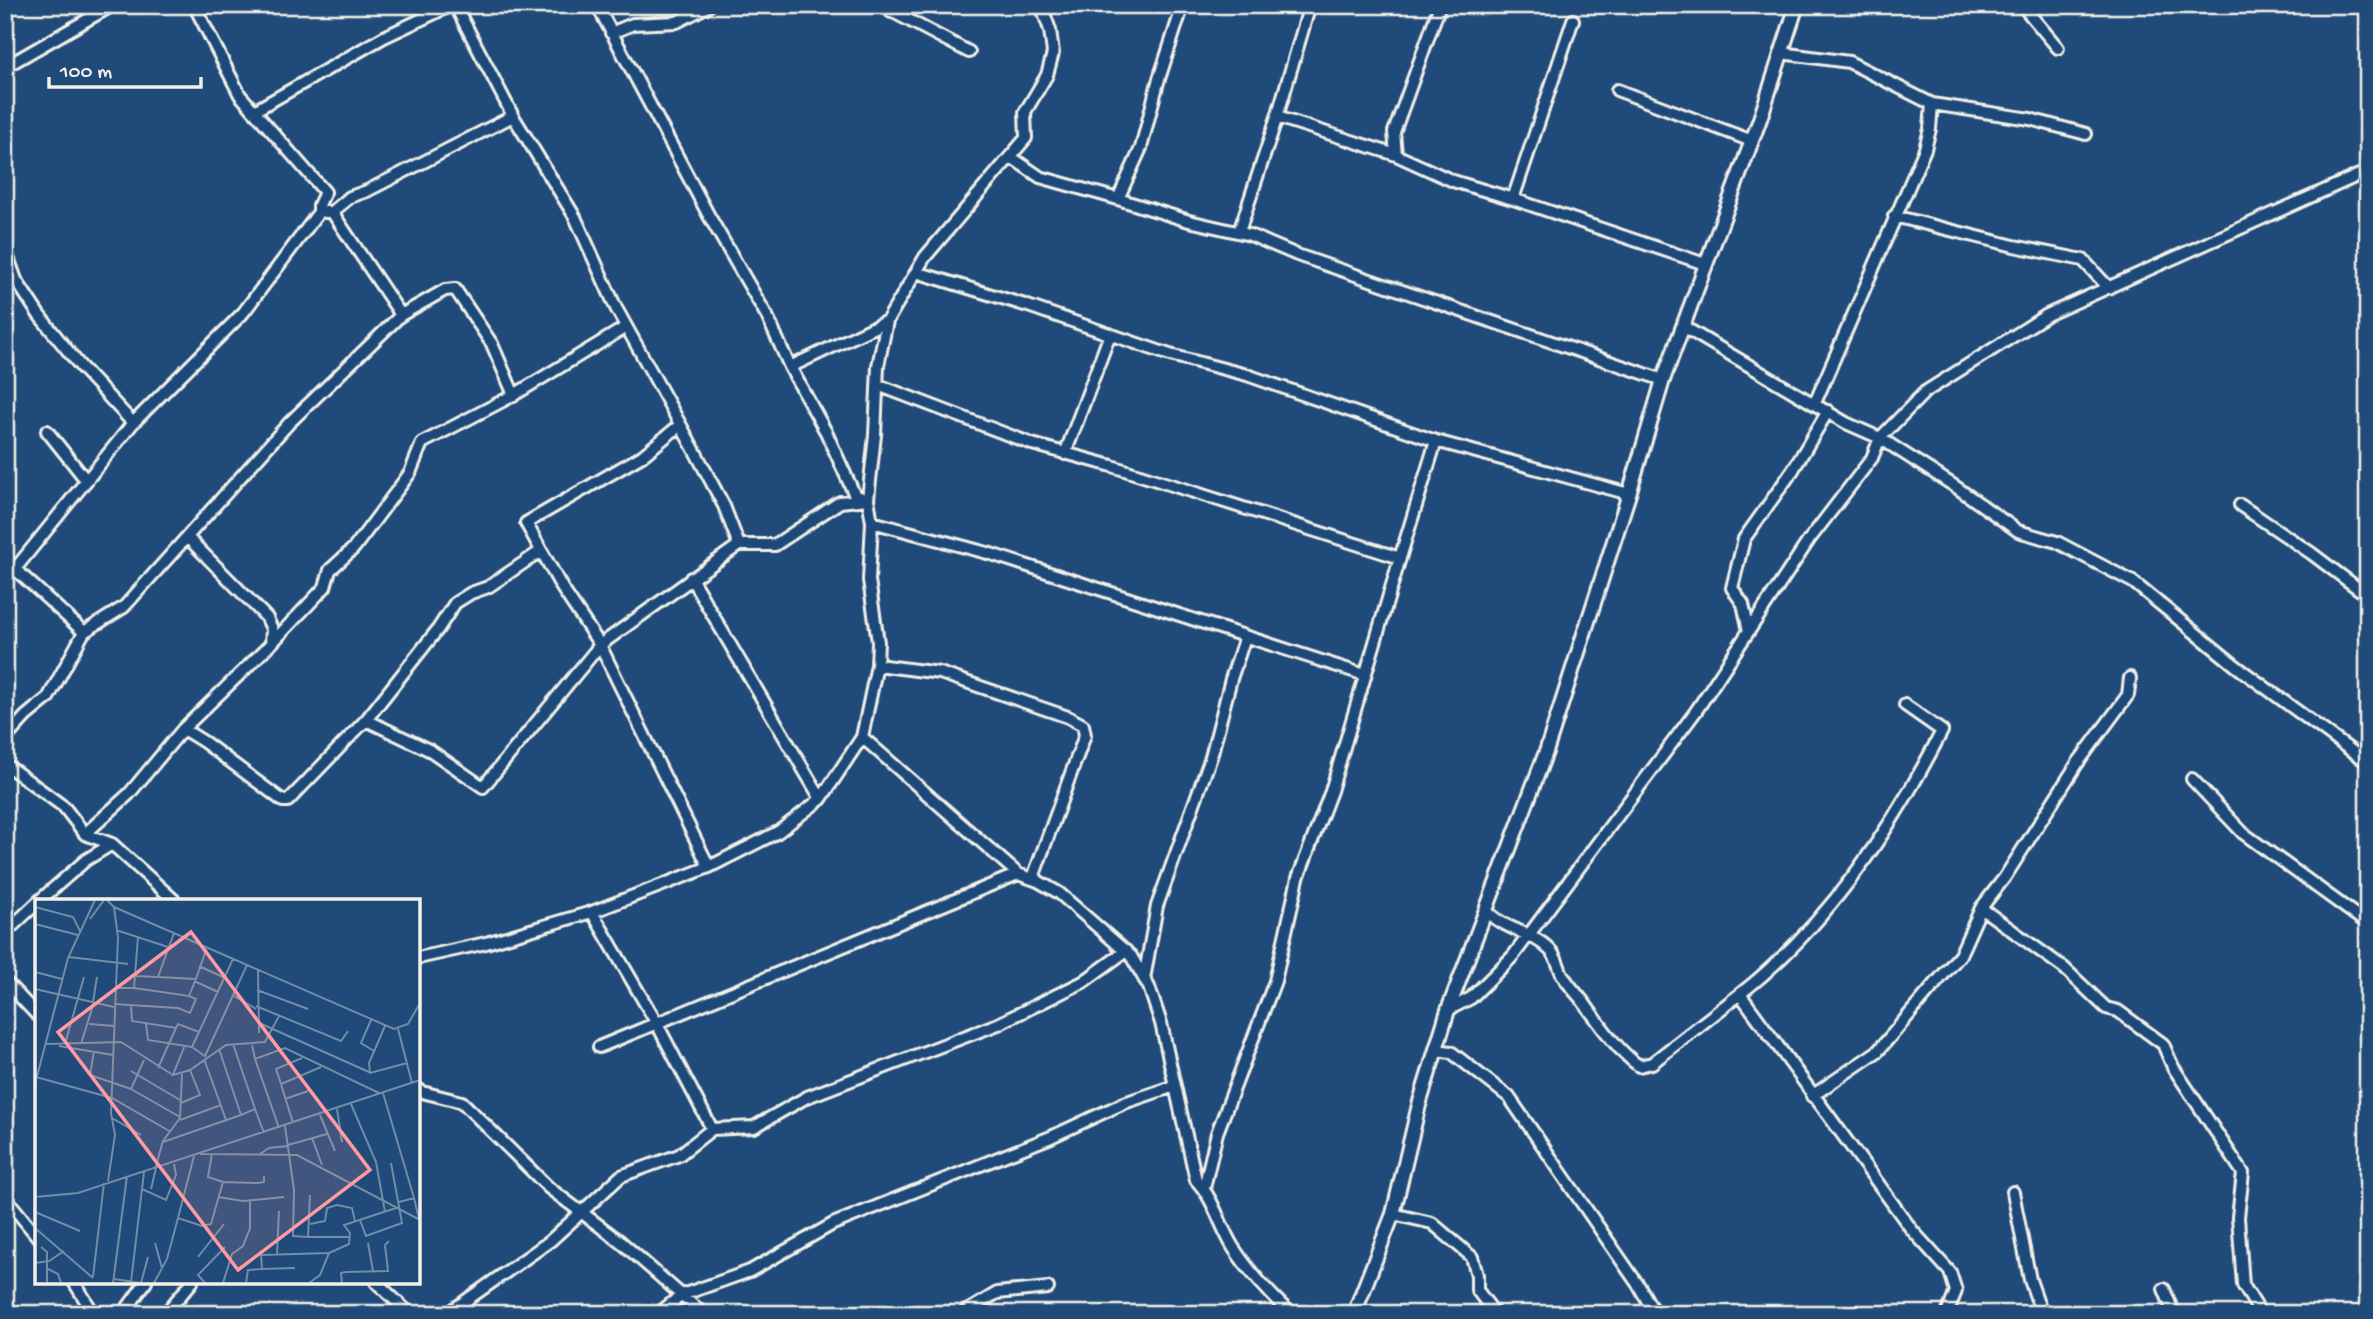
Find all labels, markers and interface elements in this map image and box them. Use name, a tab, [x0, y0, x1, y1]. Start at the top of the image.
scale bar	[49, 46, 201, 90]
text: 100 m	[59, 61, 112, 86]
inset map	[35, 899, 420, 1284]

